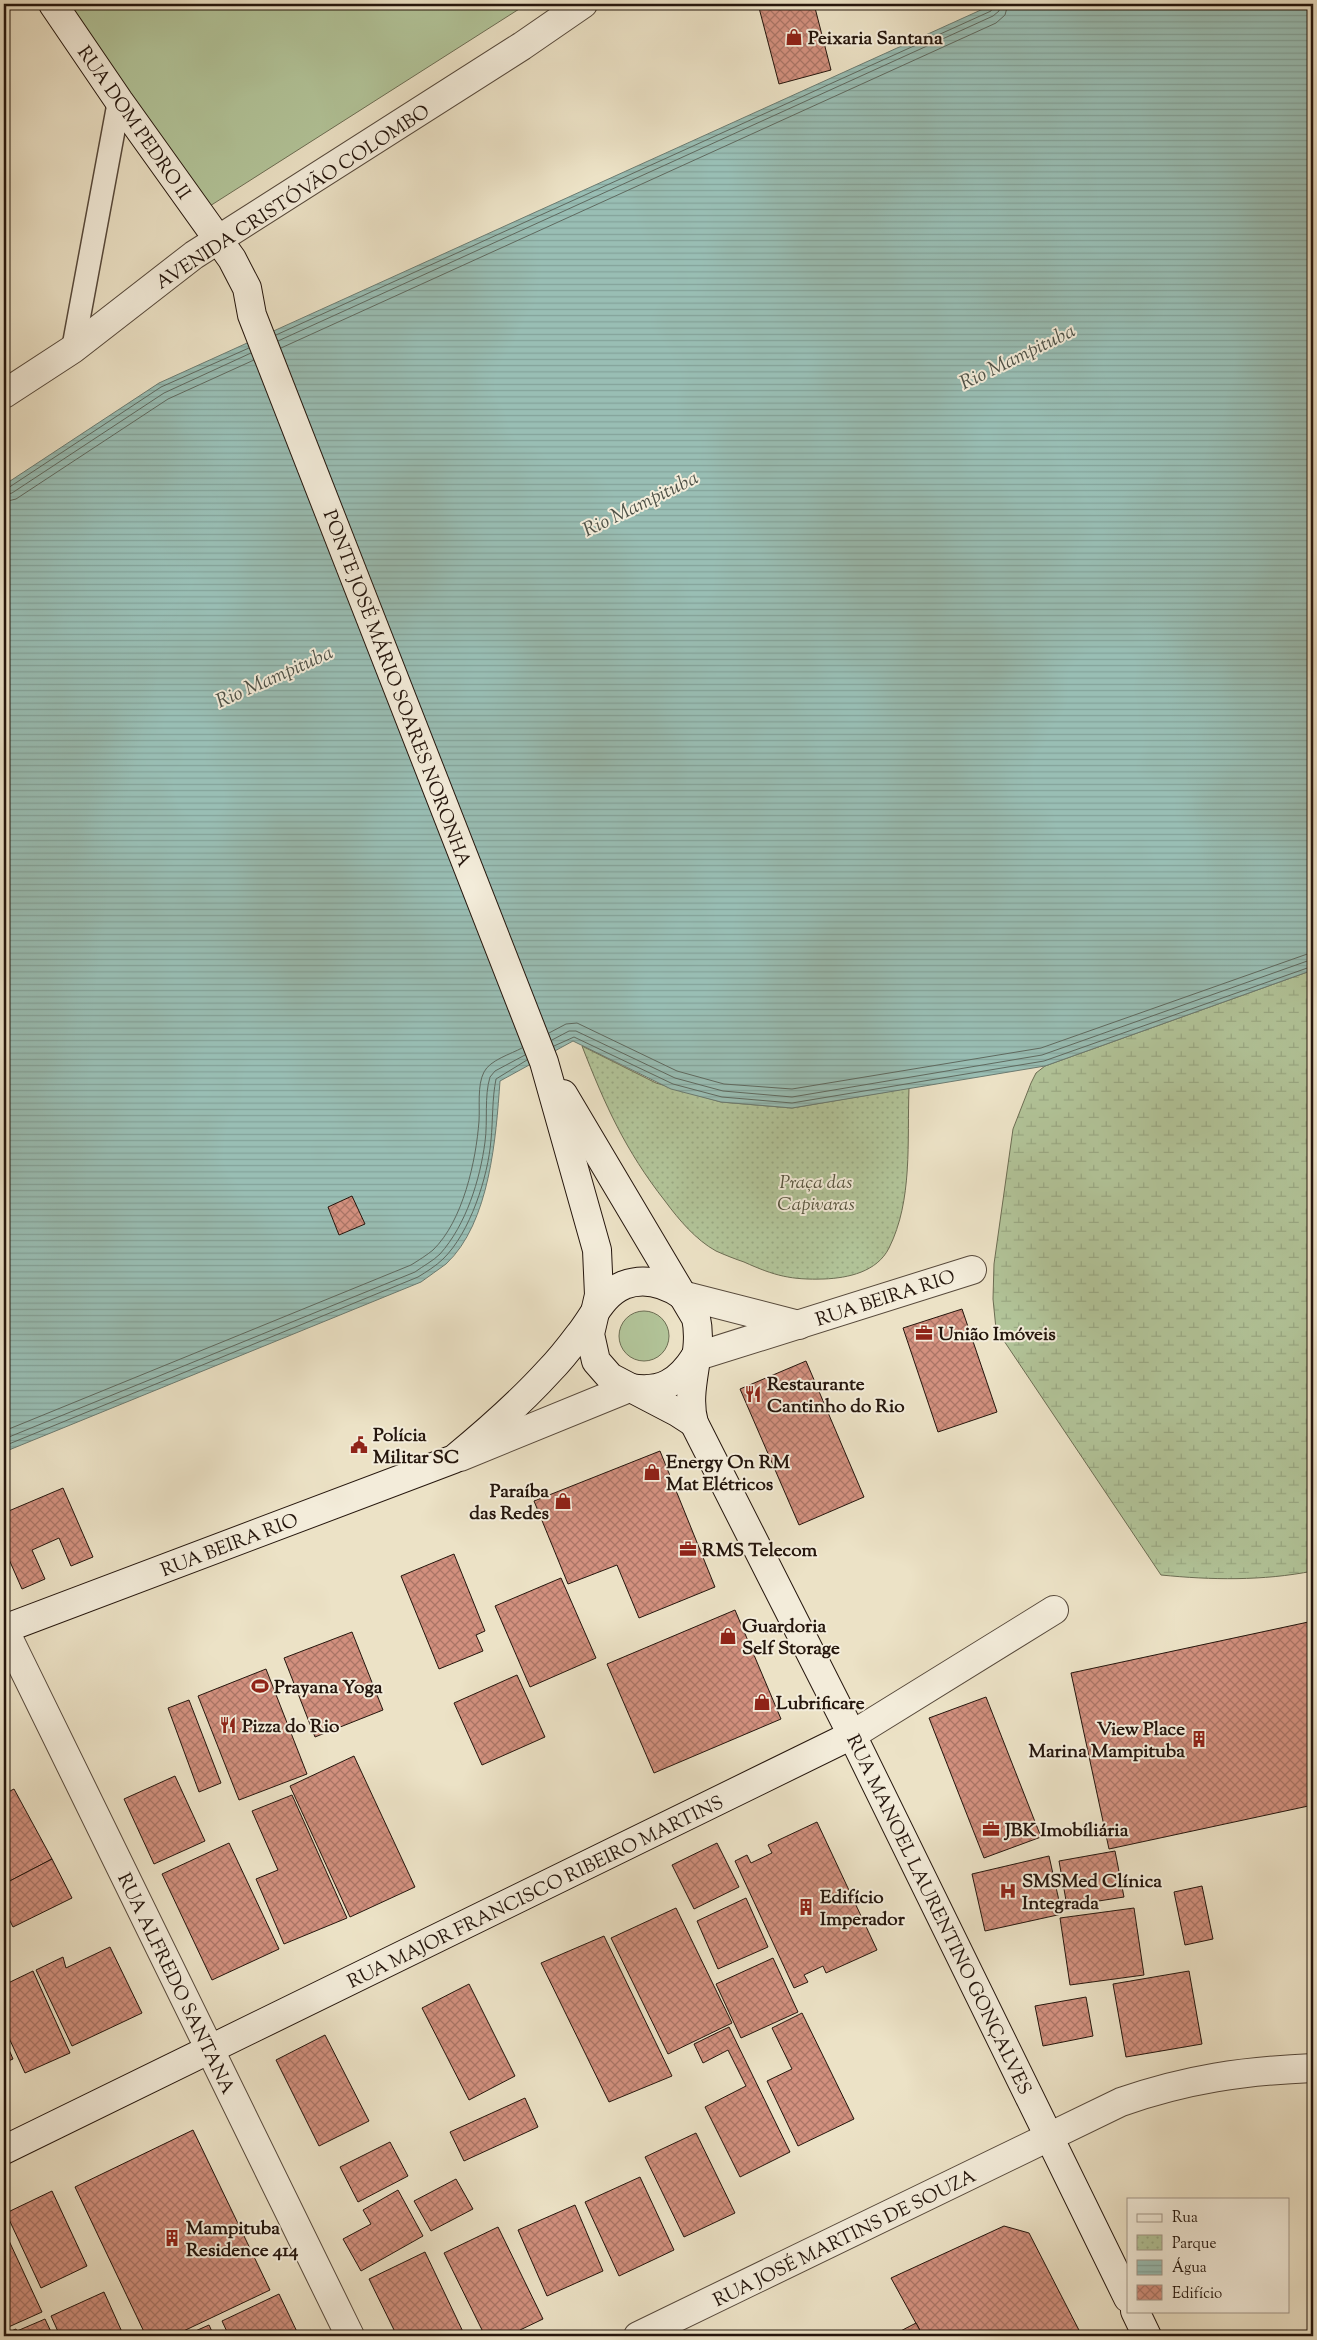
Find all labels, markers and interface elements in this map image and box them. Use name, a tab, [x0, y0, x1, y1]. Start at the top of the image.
place label: Peixaria Santana	[808, 26, 943, 53]
shop icon: Peixaria Santana	[784, 27, 804, 47]
street label: RUA DOM PEDRO II	[70, 41, 196, 206]
street label: AVENIDA CRISTÓVÃO COLOMBO	[151, 99, 436, 297]
water label: Rio Mampituba	[955, 318, 1081, 399]
water label: Rio Mampituba	[578, 465, 704, 546]
street label: PONTE JOSÉ MÁRIO SOARES NORONHA	[315, 506, 477, 872]
water label: Rio Mampituba	[212, 640, 338, 717]
park label: Praça das Capivaras	[777, 1170, 855, 1219]
street label: RUA BEIRA RIO	[813, 1264, 959, 1335]
place label: União Imóveis	[938, 1322, 1056, 1349]
office icon: União Imóveis	[914, 1323, 934, 1343]
place label: Restaurante Cantinho do Rio	[767, 1372, 905, 1421]
restaurant icon: Restaurante Cantinho do Rio	[743, 1384, 763, 1404]
place label: Polícia Militar SC	[373, 1423, 459, 1472]
public building icon: Polícia Militar SC	[349, 1435, 369, 1455]
place label: Energy On RM Mat Elétricos	[666, 1450, 790, 1499]
shop icon: Energy On RM Mat Elétricos	[642, 1462, 662, 1482]
place label: Paraíba das Redes	[469, 1479, 550, 1528]
shop icon: Paraíba das Redes	[553, 1491, 573, 1511]
street label: RUA BEIRA RIO	[157, 1508, 303, 1585]
place label: RMS Telecom	[702, 1538, 818, 1565]
office icon: RMS Telecom	[678, 1539, 698, 1559]
place label: Guardoria Self Storage	[742, 1614, 840, 1663]
shop icon: Guardoria Self Storage	[718, 1626, 738, 1646]
place label: Prayana Yoga	[274, 1675, 383, 1702]
sports icon: Prayana Yoga	[250, 1676, 270, 1696]
place label: Lubrificare	[776, 1691, 865, 1718]
shop icon: Lubrificare	[752, 1692, 772, 1712]
place label: Pizza do Rio	[242, 1714, 340, 1741]
restaurant icon: Pizza do Rio	[218, 1715, 238, 1735]
place label: View Place Marina Mampituba	[1028, 1717, 1185, 1766]
building icon: View Place Marina Mampituba	[1189, 1729, 1209, 1749]
street label: RUA MANOEL LAURENTINO GONÇALVES	[838, 1730, 1037, 2100]
street label: RUA MAJOR FRANCISCO RIBEIRO MARTINS	[343, 1790, 729, 1996]
place label: JBK Imobíliária	[1003, 1818, 1129, 1845]
office icon: JBK Imobíliária	[981, 1819, 1001, 1839]
street label: RUA ALFREDO SANTANA	[109, 1869, 240, 2100]
place label: SMSMed Clínica Integrada	[1022, 1869, 1162, 1918]
hospital icon: SMSMed Clínica Integrada	[998, 1881, 1018, 1901]
place label: Edifício Imperador	[820, 1885, 906, 1934]
building icon: Edifício Imperador	[796, 1897, 816, 1917]
street label: RUA JOSÉ MARTINS DE SOUZA	[709, 2163, 982, 2315]
legend	[1127, 2198, 1290, 2312]
text: Rua	[1172, 2208, 1198, 2229]
place label: Mampituba Residence 414	[186, 2216, 299, 2265]
building icon: Mampituba Residence 414	[162, 2228, 182, 2248]
text: Parque	[1172, 2234, 1216, 2255]
text: Água	[1172, 2257, 1207, 2279]
text: Edifício	[1172, 2284, 1222, 2305]

